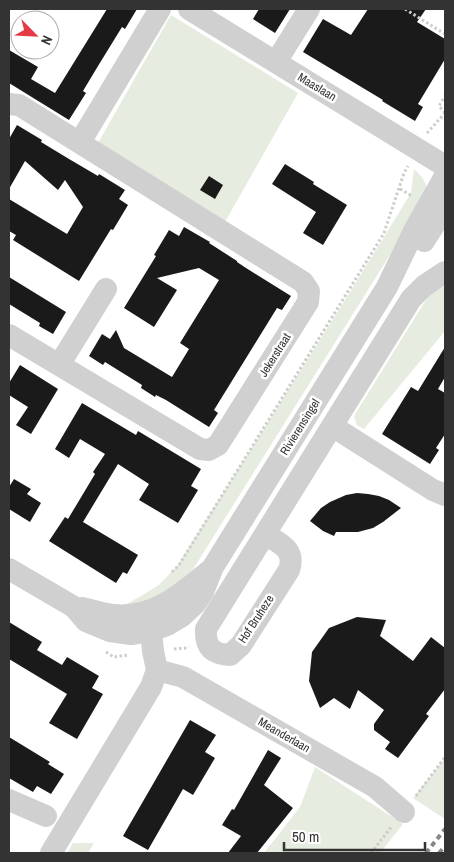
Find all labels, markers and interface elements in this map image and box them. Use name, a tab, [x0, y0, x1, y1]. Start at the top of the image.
north arrow	[10, 10, 60, 60]
text: N	[37, 33, 57, 48]
street label: Maaslaan	[295, 69, 339, 105]
street label: Jekerstraat	[255, 330, 295, 380]
street label: Rivierensingel	[276, 396, 324, 458]
street label: Hof Bruheze	[234, 592, 278, 646]
street label: Meanderlaan	[255, 714, 313, 756]
scale bar	[284, 820, 425, 852]
text: 50 m	[292, 826, 319, 847]

